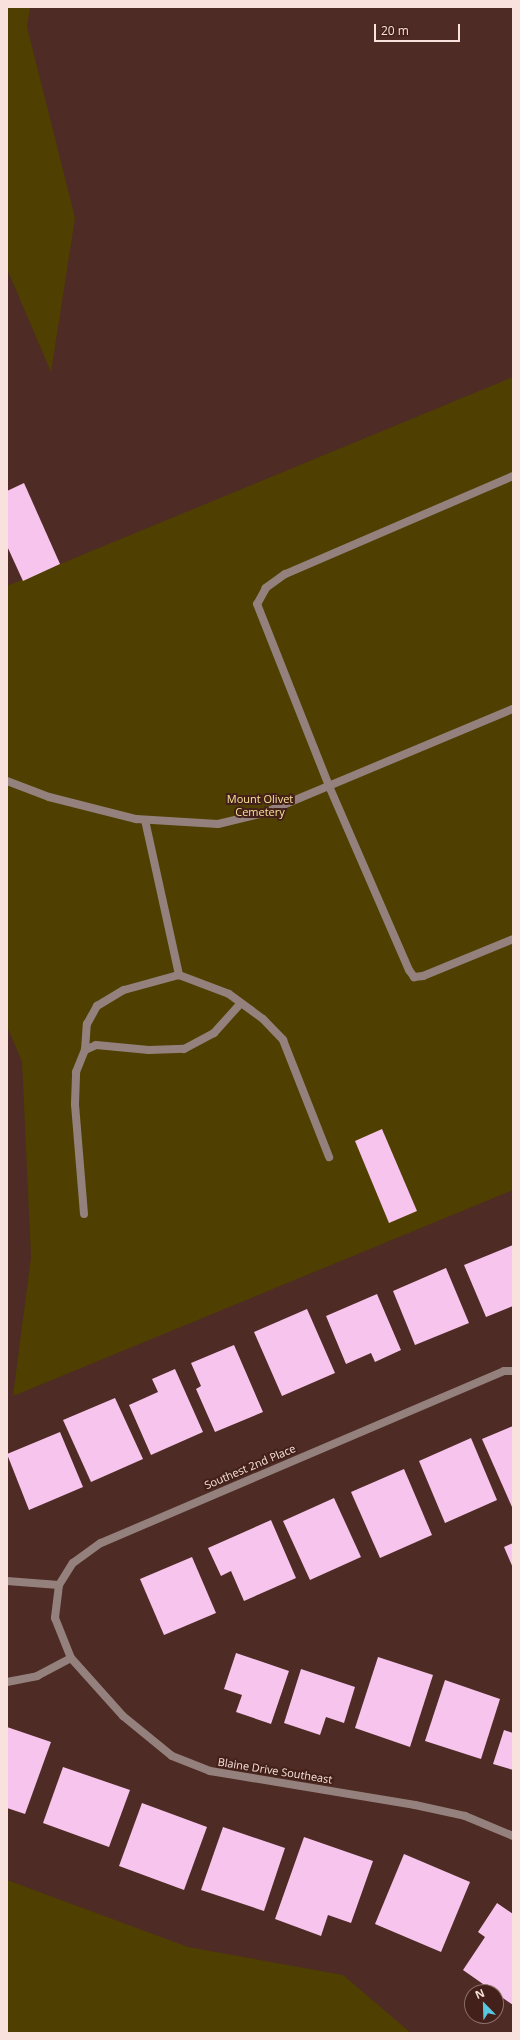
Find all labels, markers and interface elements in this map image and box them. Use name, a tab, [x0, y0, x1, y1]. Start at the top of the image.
scale bar	[376, 16, 462, 42]
text: 20 m	[381, 22, 409, 39]
park label: Mount Olivet Cemetery	[227, 793, 293, 819]
street label: Southest 2nd Place	[202, 1442, 298, 1492]
street label: Blaine Drive Southeast	[217, 1755, 333, 1787]
north arrow	[464, 1984, 504, 2024]
text: N	[472, 1985, 487, 2002]

